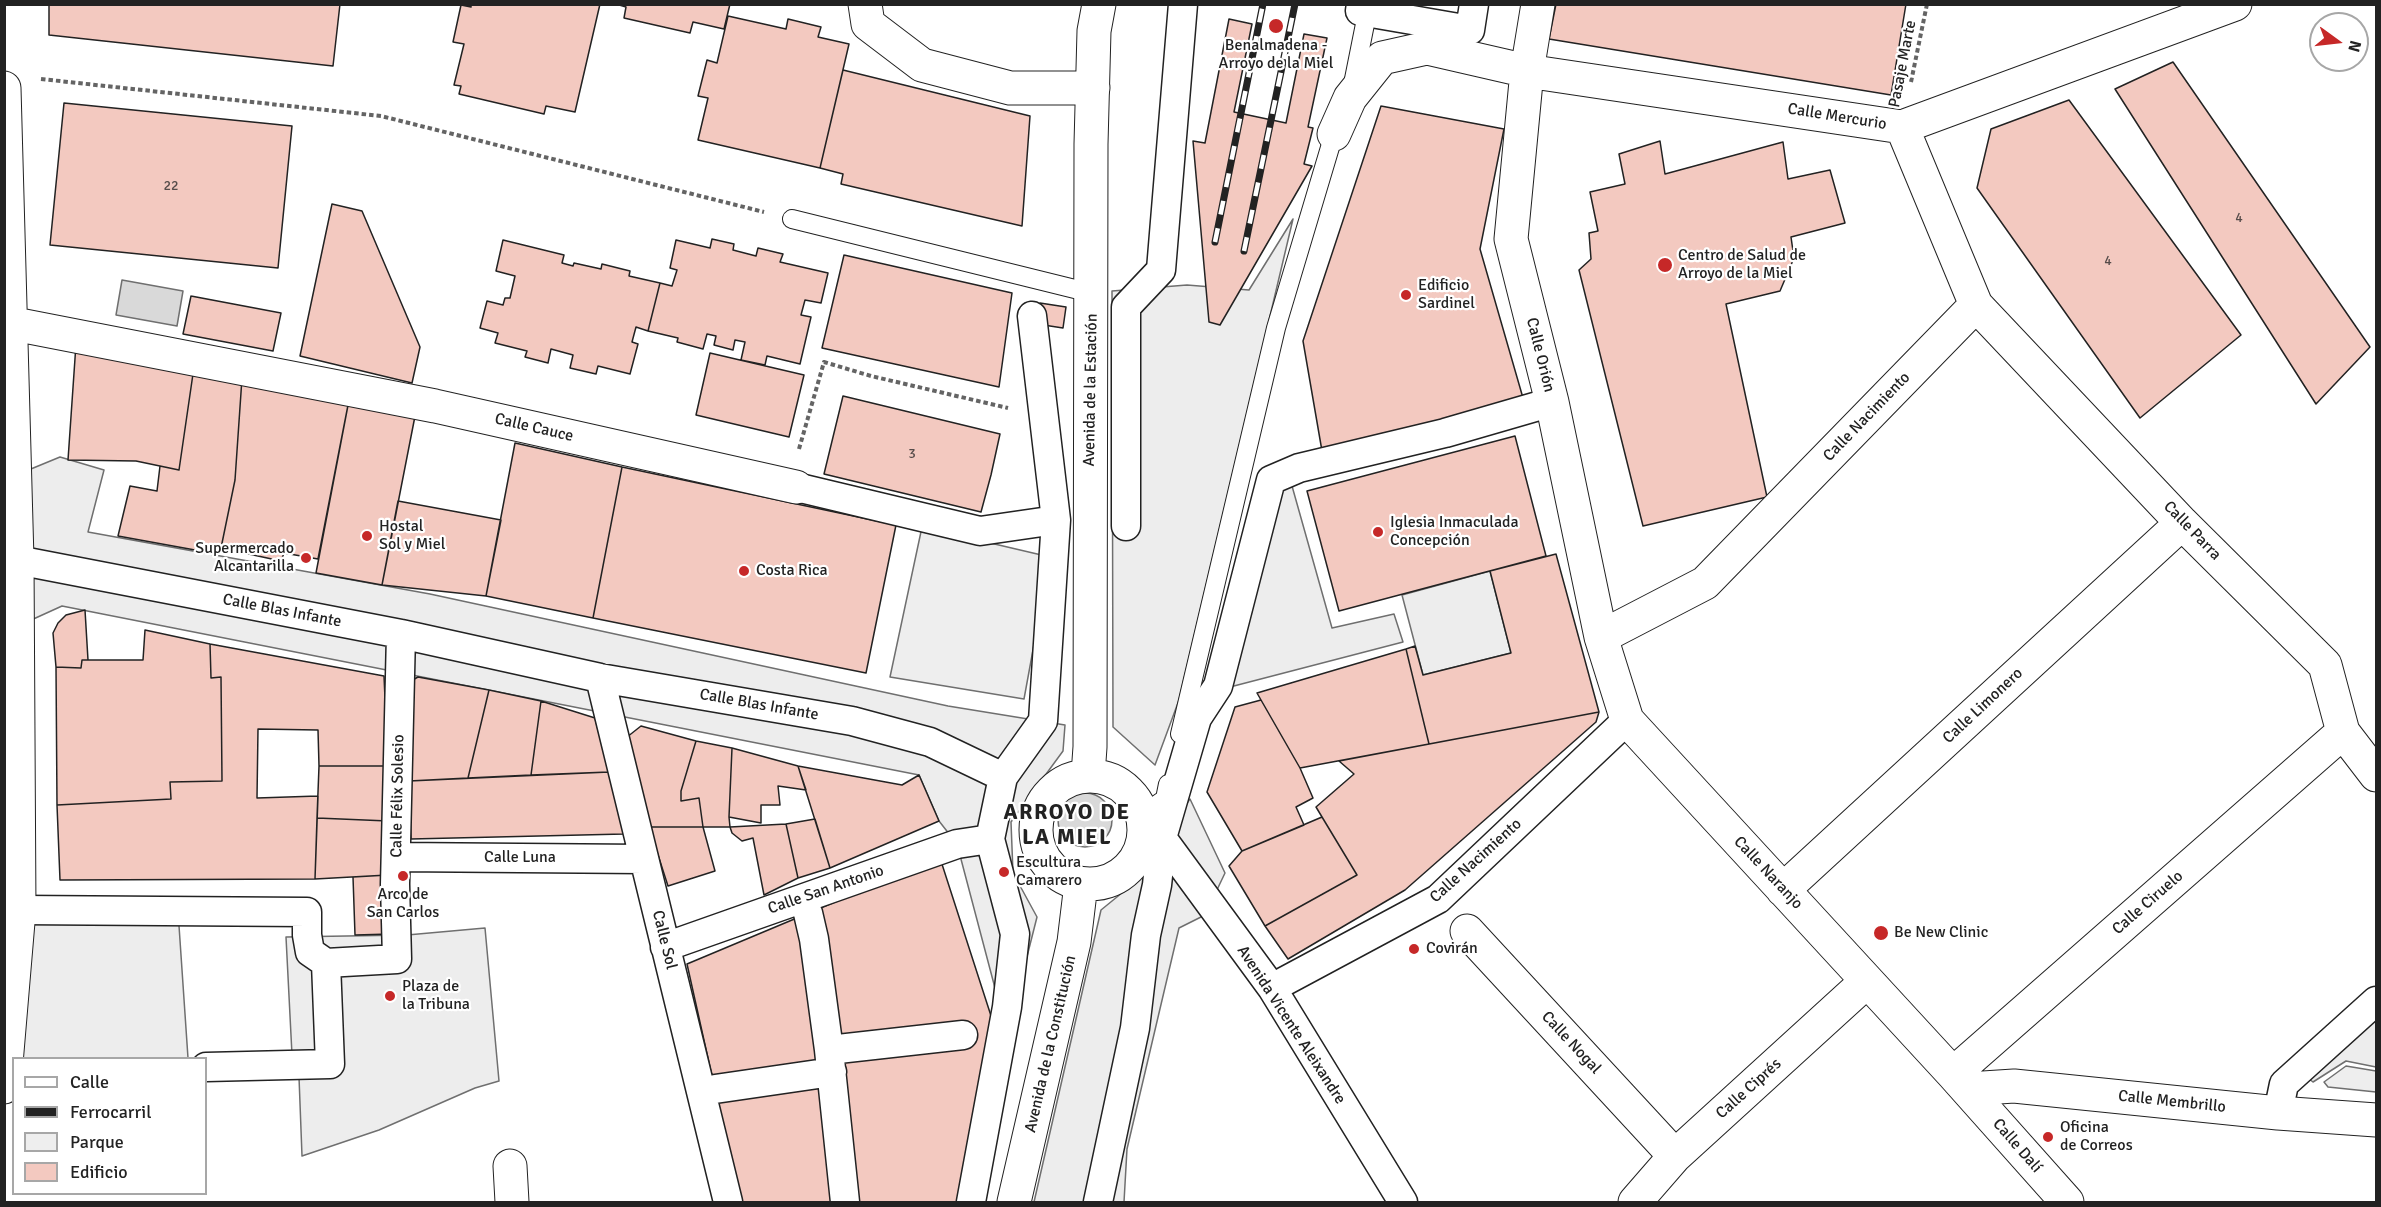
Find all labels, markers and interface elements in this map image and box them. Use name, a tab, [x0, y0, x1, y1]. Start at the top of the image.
north arrow	[2309, 12, 2369, 72]
marker: Benalmadena - Arroyo de la Miel	[1267, 17, 1285, 35]
street label: Pasaje Marte	[1885, 19, 1921, 109]
place label: Benalmadena - Arroyo de la Miel	[1219, 36, 1333, 74]
text: N	[2343, 38, 2366, 54]
street label: Calle Mercurio	[1786, 100, 1888, 134]
house number: 22	[163, 178, 179, 194]
house number: 4	[2235, 210, 2243, 226]
place label: Centro de Salud de Arroyo de la Miel	[1678, 246, 1806, 284]
house number: 4	[2104, 253, 2112, 269]
marker: Centro de Salud de Arroyo de la Miel	[1656, 256, 1674, 274]
place label: Edificio Sardinel	[1418, 276, 1475, 314]
marker: Edificio Sardinel	[1399, 288, 1413, 302]
street label: Avenida de la Estación	[1080, 313, 1102, 467]
street label: Calle Orión	[1521, 316, 1559, 394]
street label: Calle Nacimiento	[1820, 368, 1914, 466]
street label: Calle Cauce	[493, 410, 575, 446]
house number: 3	[908, 446, 916, 462]
street label: Calle Parra	[2159, 497, 2225, 565]
place label: Iglesia Inmaculada Concepción	[1390, 513, 1519, 551]
place label: Hostal Sol y Miel	[379, 517, 445, 555]
marker: Iglesia Inmaculada Concepción	[1371, 525, 1385, 539]
marker: Hostal Sol y Miel	[360, 529, 374, 543]
place label: Supermercado Alcantarilla	[195, 539, 294, 577]
marker: Supermercado Alcantarilla	[299, 551, 313, 565]
place label: Costa Rica	[756, 561, 828, 581]
marker: Costa Rica	[737, 564, 751, 578]
street label: Calle Blas Infante	[221, 590, 343, 632]
street label: Calle Limonero	[1939, 664, 2027, 748]
street label: Calle Blas Infante	[698, 685, 820, 725]
street label: Calle Félix Solesio	[387, 734, 409, 858]
district label: ARROYO DE LA MIEL	[1003, 800, 1131, 852]
street label: Calle Nacimiento	[1426, 815, 1526, 907]
street label: Calle Naranjo	[1729, 833, 1807, 913]
street label: Calle Luna	[484, 848, 556, 868]
place label: Escultura Camarero	[1016, 853, 1082, 891]
street label: Calle San Antonio	[766, 861, 886, 919]
marker: Escultura Camarero	[997, 865, 1011, 879]
street label: Calle Ciruelo	[2109, 867, 2187, 939]
marker: Arco de San Carlos	[396, 869, 410, 883]
place label: Arco de San Carlos	[367, 885, 439, 923]
street label: Calle Sol	[647, 908, 681, 972]
place label: Be New Clinic	[1894, 923, 1988, 943]
marker: Be New Clinic	[1872, 924, 1890, 942]
place label: Covirán	[1426, 939, 1478, 959]
street label: Avenida Vicente Aleixandre	[1233, 942, 1349, 1108]
marker: Covirán	[1407, 942, 1421, 956]
street label: Avenida de la Constitución	[1021, 954, 1081, 1134]
place label: Plaza de la Tribuna	[402, 977, 470, 1015]
marker: Plaza de la Tribuna	[383, 989, 397, 1003]
street label: Calle Nogal	[1537, 1008, 1605, 1078]
street label: Calle Ciprés	[1712, 1055, 1786, 1123]
legend	[12, 1057, 207, 1195]
text: Calle	[70, 1071, 109, 1093]
street label: Calle Membrillo	[2117, 1087, 2227, 1117]
text: Ferrocarril	[70, 1101, 151, 1123]
street label: Calle Dalí	[1988, 1115, 2046, 1177]
place label: Oficina de Correos	[2060, 1118, 2133, 1156]
marker: Oficina de Correos	[2041, 1130, 2055, 1144]
text: Parque	[70, 1131, 124, 1153]
text: Edificio	[70, 1161, 128, 1183]

